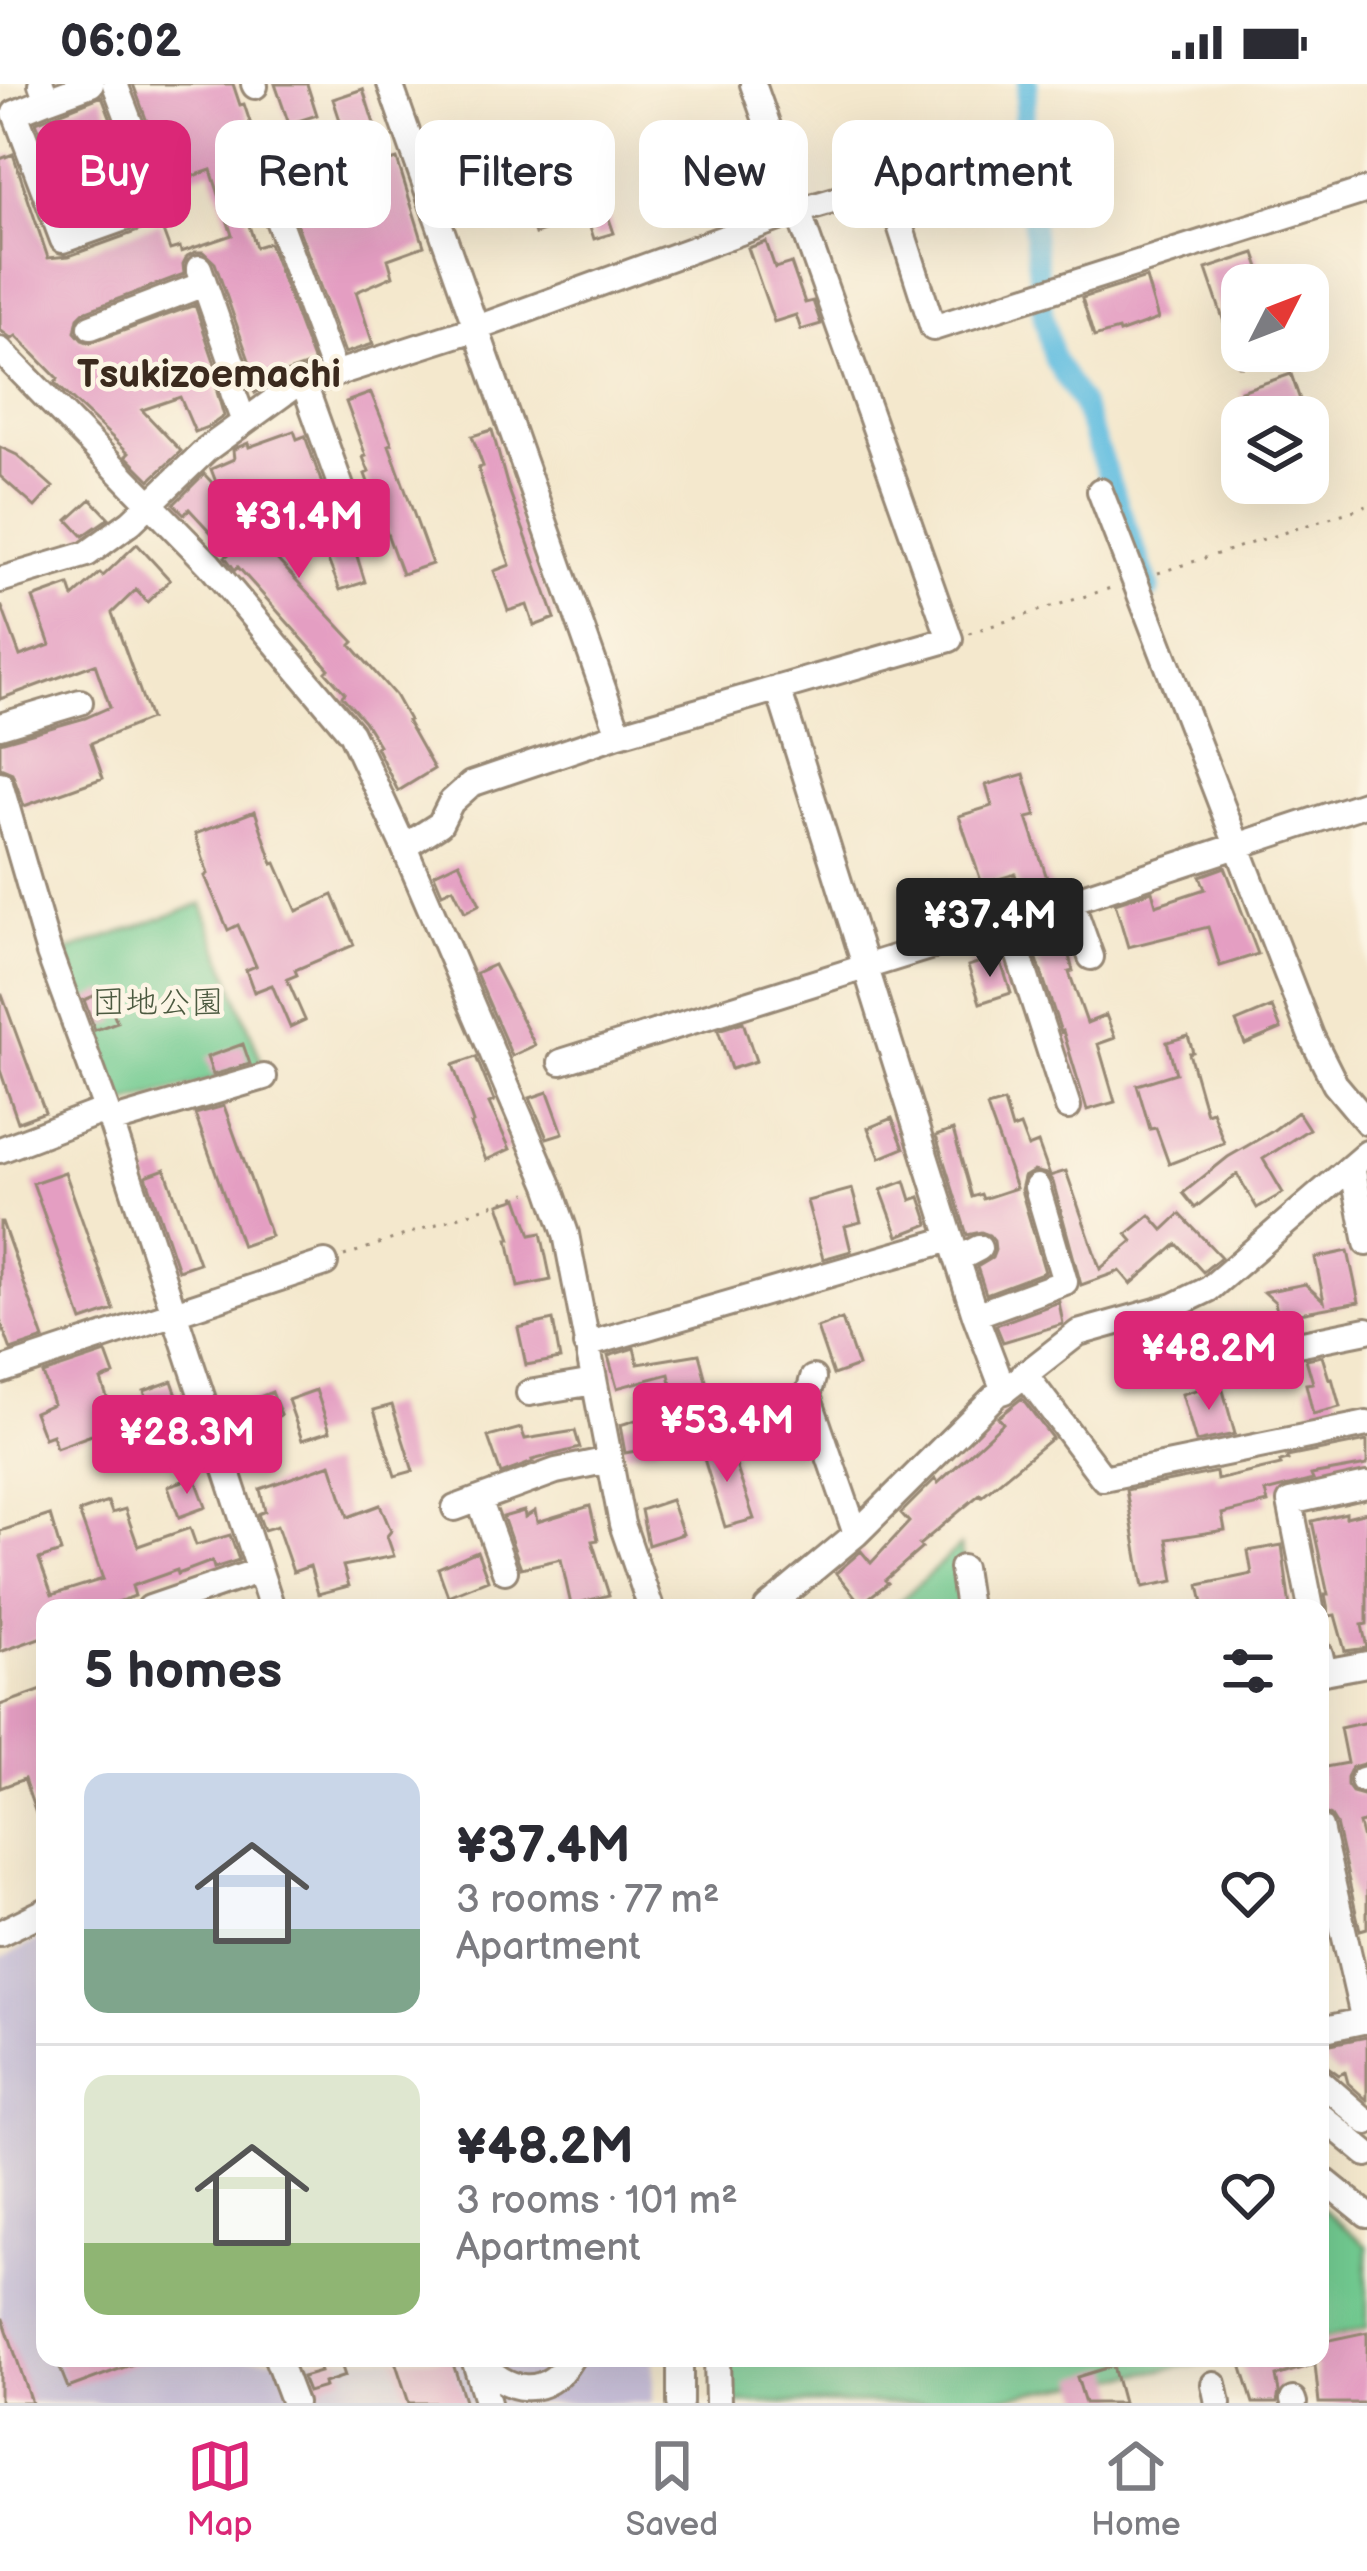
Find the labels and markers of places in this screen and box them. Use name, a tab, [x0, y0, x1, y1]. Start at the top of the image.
pin: ¥31.4M	[201, 479, 397, 581]
pin: ¥37.4M	[892, 878, 1088, 980]
pin: ¥48.2M	[1111, 1311, 1307, 1413]
pin: ¥53.4M	[629, 1383, 825, 1485]
pin: ¥28.3M	[89, 1395, 285, 1497]

